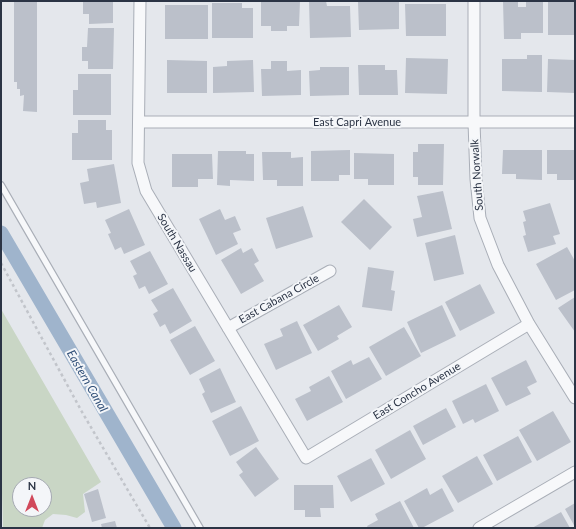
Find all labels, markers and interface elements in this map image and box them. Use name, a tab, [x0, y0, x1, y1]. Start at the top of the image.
street label: East Capri Avenue	[313, 115, 401, 129]
street label: South Norwalk	[468, 139, 486, 211]
street label: South Nassau	[154, 211, 200, 275]
street label: East Cabana Circle	[237, 272, 321, 326]
water label: Eastern Canal	[64, 348, 110, 414]
street label: East Concho Avenue	[371, 360, 463, 422]
north arrow	[12, 477, 52, 517]
text: N	[28, 479, 36, 492]

